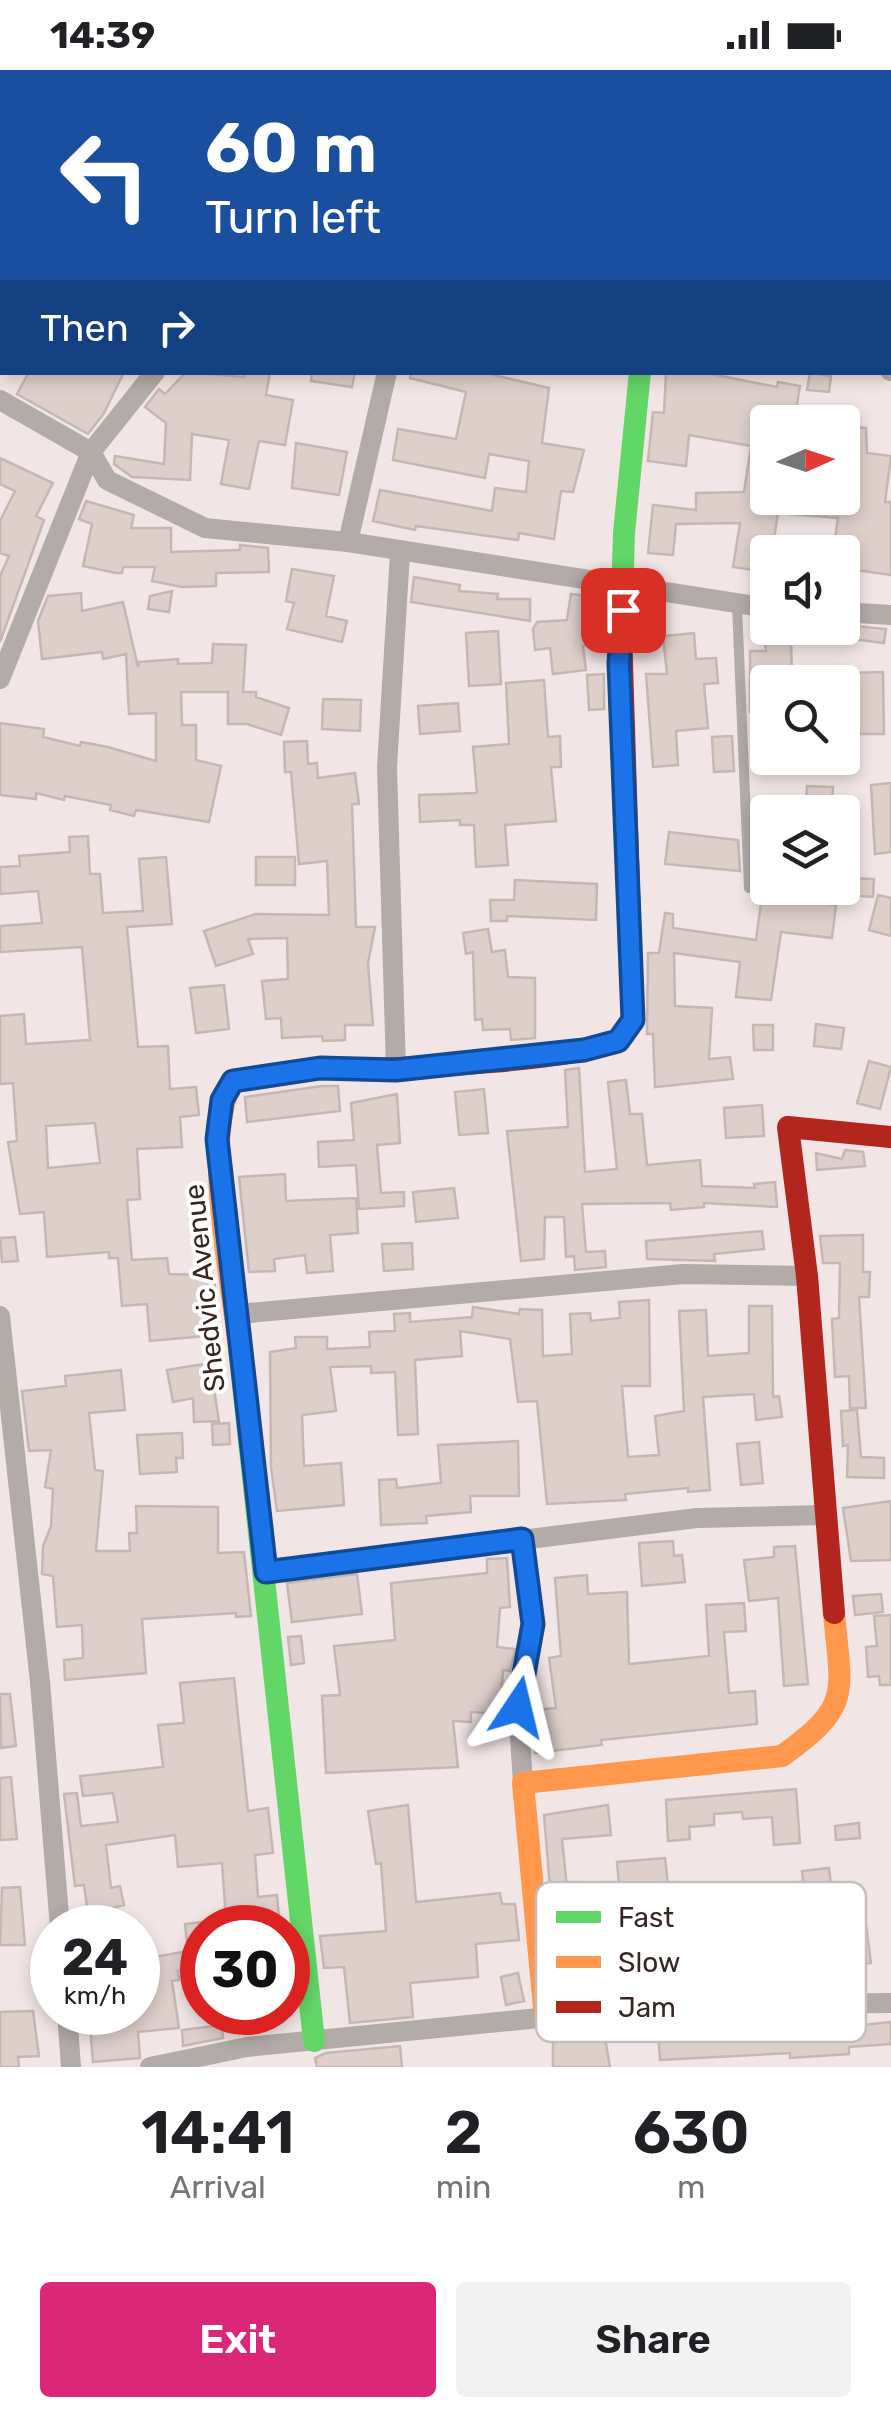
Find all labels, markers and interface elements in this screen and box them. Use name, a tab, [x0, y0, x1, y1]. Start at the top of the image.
text: 14:39	[50, 12, 155, 58]
text: 60 m	[205, 107, 377, 190]
icon: left	[40, 110, 170, 240]
text: Turn left	[205, 191, 381, 244]
icon: right	[149, 300, 204, 355]
text: Then	[40, 305, 129, 351]
north arrow	[750, 405, 860, 515]
map controls	[750, 405, 860, 905]
button: sound	[750, 535, 860, 645]
pin	[581, 568, 666, 653]
icon: arrive	[596, 583, 651, 638]
button: search	[750, 665, 860, 775]
button: layers	[750, 795, 860, 905]
street label: Shedvic Avenue	[177, 1182, 232, 1393]
position arrow	[466, 1655, 570, 1759]
legend	[536, 1882, 866, 2042]
text: Fast	[618, 1901, 674, 1934]
speed limit sign: 30	[180, 1905, 310, 2035]
text: 24	[62, 1928, 128, 1988]
text: Slow	[618, 1946, 680, 1979]
text: km/h	[64, 1981, 126, 2010]
text: Jam	[618, 1991, 676, 2024]
text: 14:41	[141, 2097, 294, 2168]
text: 2	[445, 2097, 483, 2168]
text: 630	[633, 2097, 750, 2168]
text: Arrival	[170, 2168, 266, 2206]
text: min	[436, 2168, 491, 2206]
text: m	[677, 2168, 705, 2206]
button: Exit	[40, 2282, 436, 2397]
button: Share	[456, 2282, 851, 2397]

